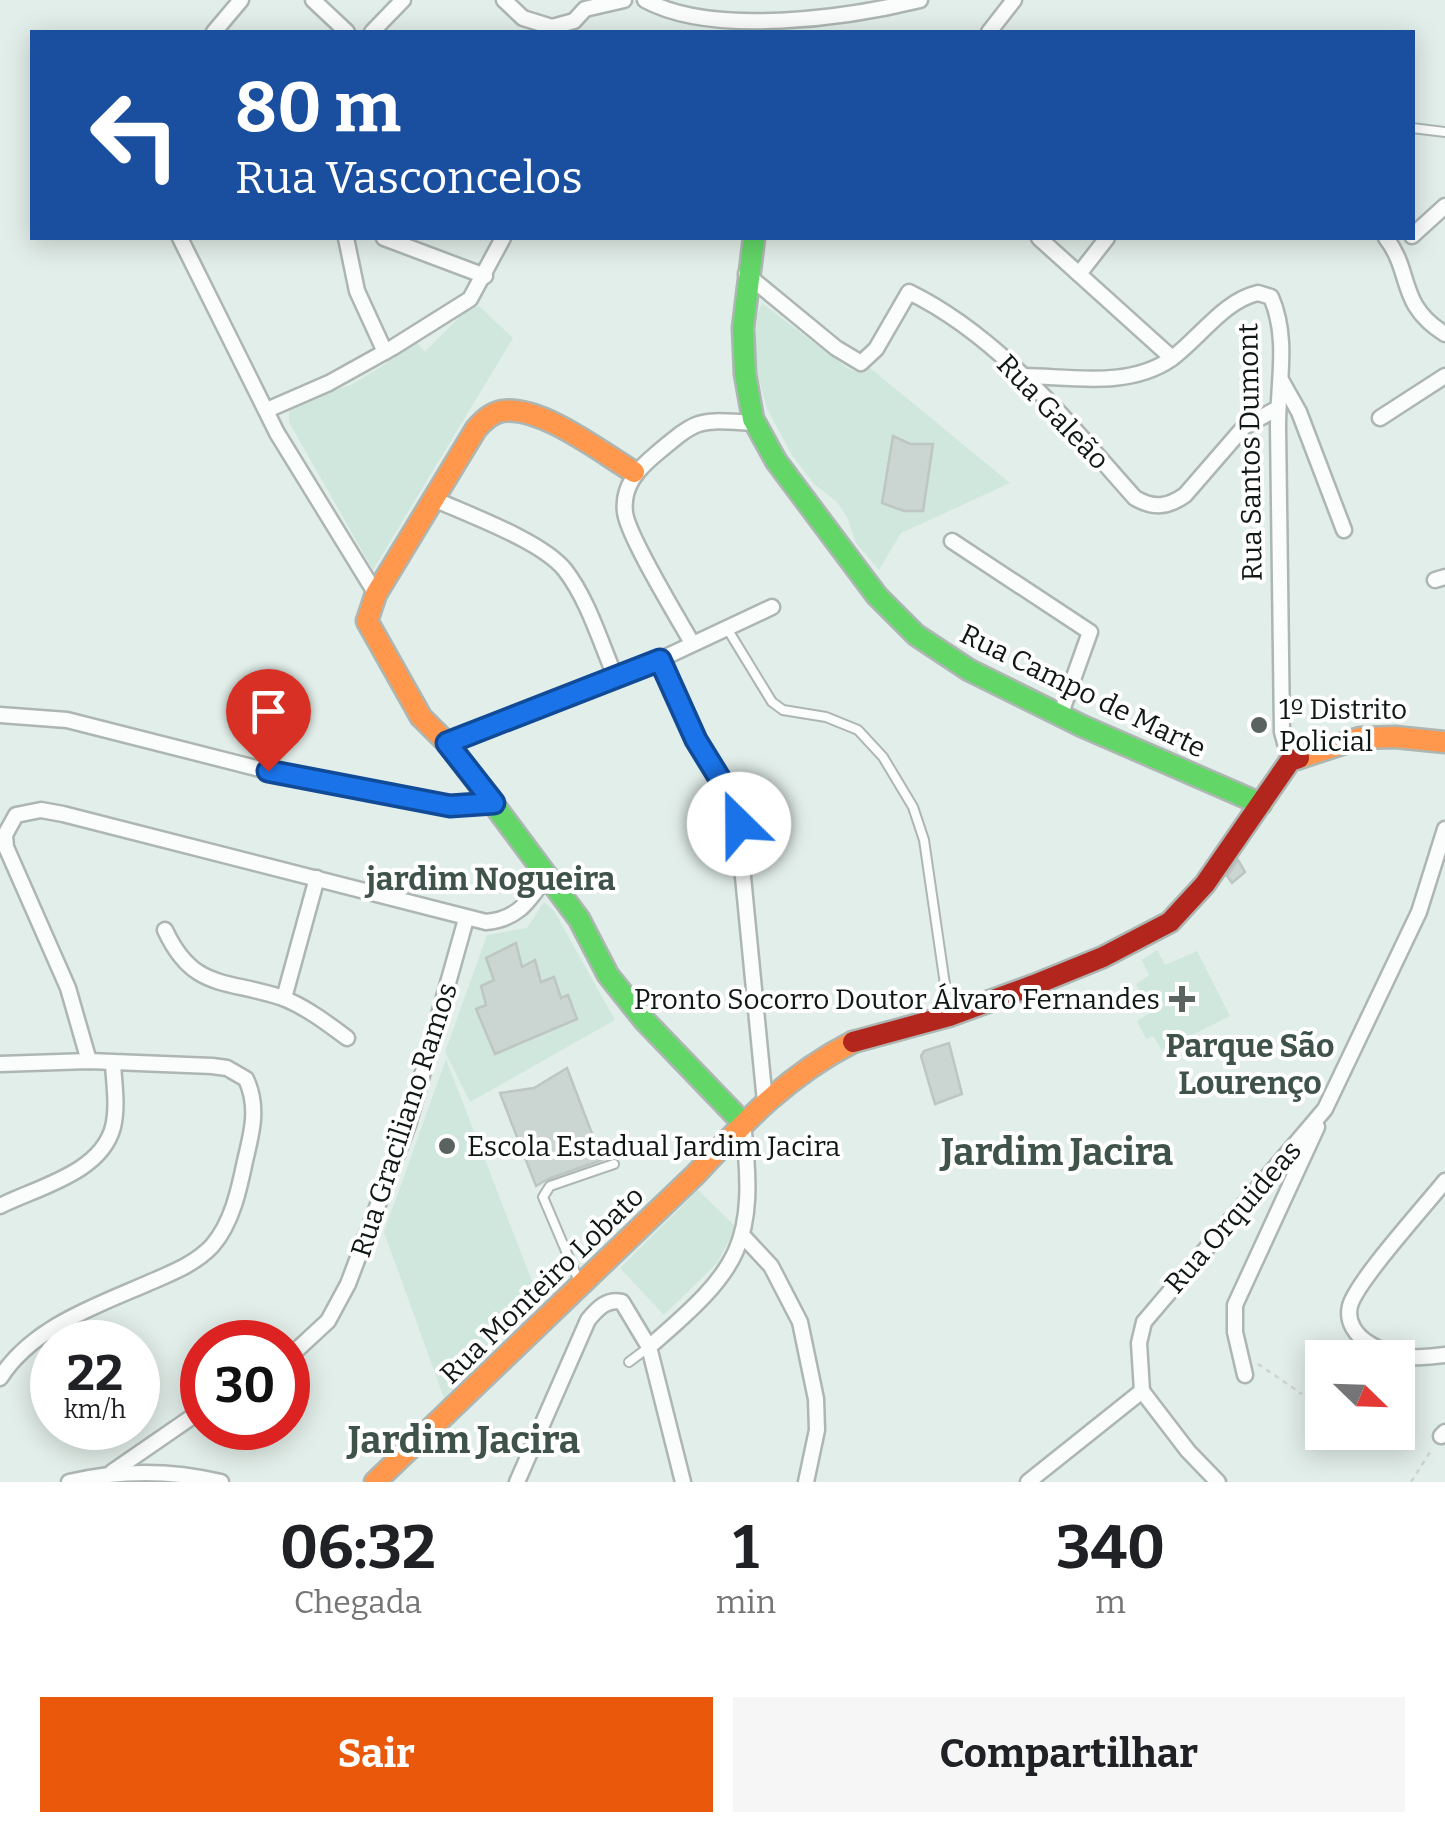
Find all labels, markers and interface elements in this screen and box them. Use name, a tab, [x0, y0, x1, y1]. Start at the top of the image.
text: 80 m	[235, 66, 401, 150]
icon: left	[70, 70, 200, 200]
text: Rua Vasconcelos	[235, 151, 583, 205]
street label: Rua Santos Dumont	[1231, 323, 1269, 581]
street label: Rua Galeão	[990, 348, 1116, 476]
street label: Rua Campo de Marte	[955, 617, 1211, 765]
pin	[226, 669, 311, 772]
icon: arrive	[241, 684, 296, 739]
place label: 1º Distrito Policial	[1279, 693, 1407, 758]
marker: 1º Distrito Policial	[1248, 714, 1270, 736]
position arrow	[687, 772, 791, 876]
district label: jardim Nogueira	[365, 860, 615, 898]
street label: Rua Graciliano Ramos	[344, 979, 464, 1261]
place label: Pronto Socorro Doutor Álvaro Fernandes	[634, 982, 1160, 1016]
marker: Pronto Socorro Doutor Álvaro Fernandes	[1169, 986, 1195, 1012]
district label: Parque São Lourenço	[1166, 1027, 1334, 1102]
district label: Jardim Jacira	[939, 1129, 1173, 1175]
place label: Escola Estadual Jardim Jacira	[467, 1130, 840, 1163]
street label: Rua Orquideas	[1158, 1134, 1308, 1300]
marker: Escola Estadual Jardim Jacira	[436, 1135, 458, 1157]
street label: Rua Monteiro Lobato	[433, 1179, 651, 1391]
speed limit sign: 30	[180, 1320, 310, 1450]
north arrow	[1305, 1340, 1415, 1450]
map controls	[1305, 1340, 1415, 1450]
text: 22	[67, 1343, 123, 1403]
text: km/h	[64, 1395, 126, 1425]
district label: Jardim Jacira	[346, 1417, 580, 1463]
text: 06:32	[280, 1512, 436, 1584]
text: 1	[733, 1512, 759, 1584]
text: 340	[1056, 1512, 1165, 1584]
text: Chegada	[294, 1583, 422, 1621]
text: min	[716, 1583, 776, 1621]
text: m	[1095, 1583, 1126, 1621]
button: Sair	[40, 1697, 713, 1812]
button: Compartilhar	[733, 1697, 1405, 1812]

